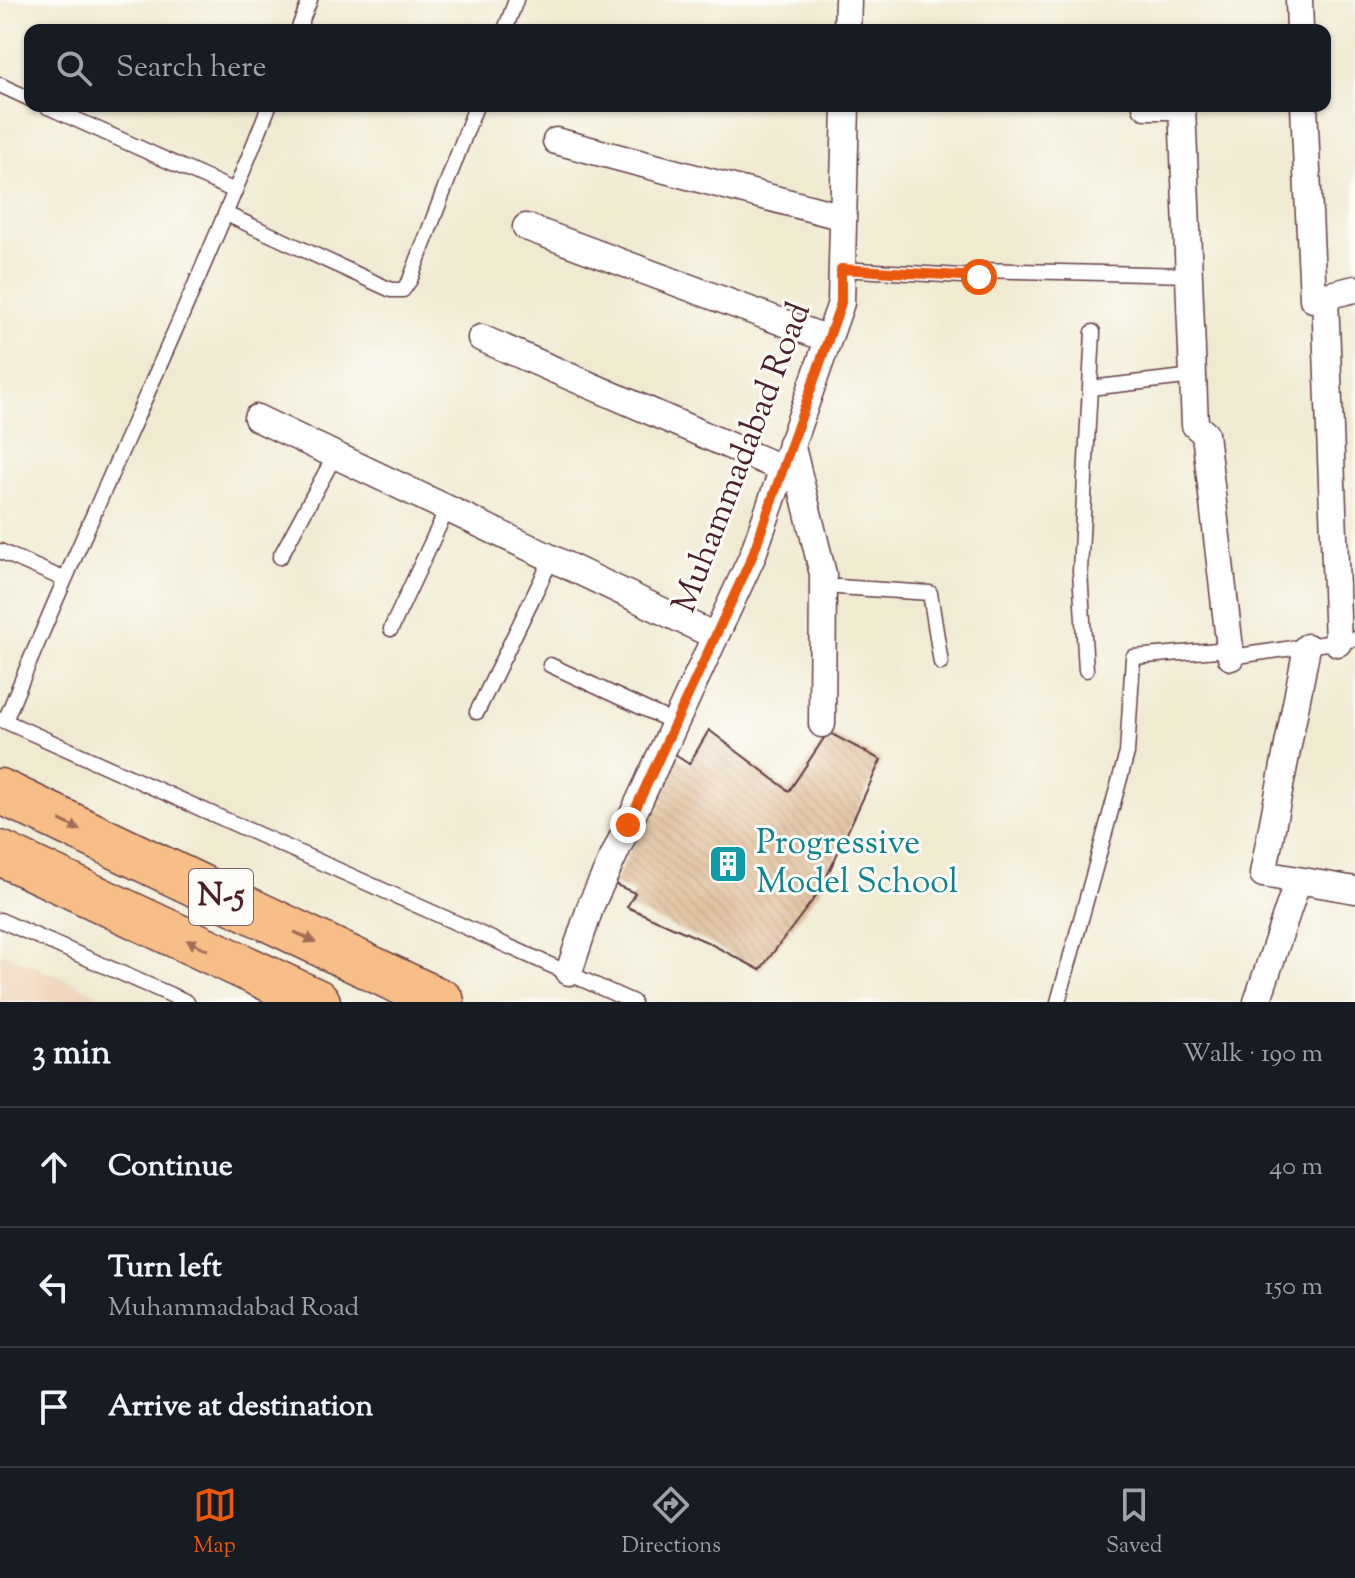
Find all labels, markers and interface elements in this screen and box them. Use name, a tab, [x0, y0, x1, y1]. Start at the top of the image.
search box	[24, 24, 1331, 112]
icon: search	[52, 46, 96, 90]
text: Search here	[116, 47, 266, 90]
route start	[961, 259, 997, 295]
street label: Muhammadabad Road	[661, 296, 825, 620]
route end	[610, 807, 646, 843]
one-way arrow	[59, 818, 82, 832]
place label: Progressive Model School	[756, 820, 958, 908]
building icon: Progressive Model School	[707, 843, 749, 885]
road number: N-5	[189, 869, 253, 925]
one-way arrow	[293, 930, 317, 944]
one-way arrow	[185, 938, 209, 952]
text: 3 min	[32, 1030, 111, 1079]
text: Walk · 190 m	[1182, 1036, 1323, 1073]
icon: ahead	[32, 1145, 76, 1189]
text: Continue	[108, 1146, 233, 1189]
text: 40 m	[1269, 1149, 1323, 1186]
text: Turn left	[108, 1247, 222, 1290]
icon: left	[32, 1265, 76, 1309]
text: 150 m	[1264, 1269, 1323, 1306]
text: Muhammadabad Road	[108, 1290, 359, 1327]
icon: arrive	[32, 1385, 76, 1429]
text: Arrive at destination	[108, 1386, 373, 1429]
tab: Map	[193, 1483, 237, 1563]
tab: Directions	[622, 1483, 721, 1563]
tab: Saved	[1106, 1483, 1162, 1563]

